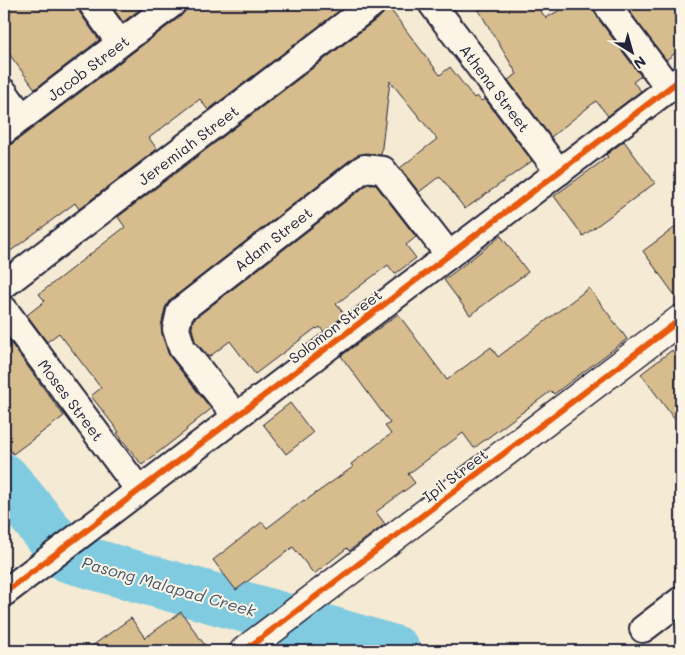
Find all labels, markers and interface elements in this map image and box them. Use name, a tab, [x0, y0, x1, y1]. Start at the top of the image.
north arrow	[608, 28, 658, 78]
street label: Jacob Street	[43, 31, 133, 105]
street label: Athena Street	[455, 40, 535, 136]
text: N	[630, 52, 650, 74]
street label: Jeremiah Street	[134, 101, 242, 189]
street label: Adam Street	[230, 202, 316, 276]
street label: Solomon Street	[284, 284, 386, 368]
street label: Moses Street	[34, 355, 108, 445]
street label: Ipil Street	[418, 444, 492, 506]
water label: Pasong Malapad Creek	[80, 551, 259, 621]

